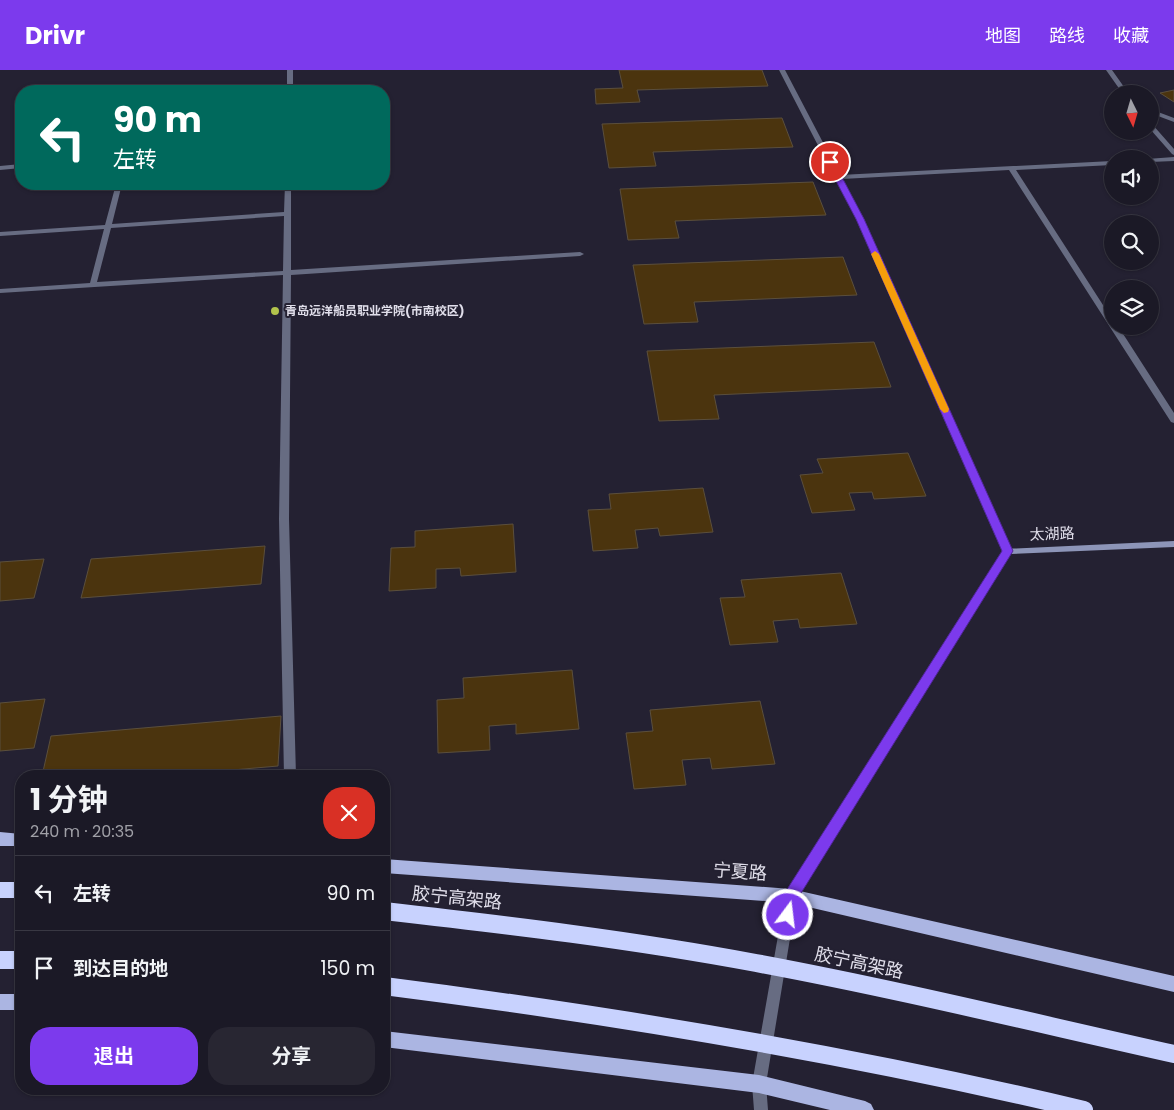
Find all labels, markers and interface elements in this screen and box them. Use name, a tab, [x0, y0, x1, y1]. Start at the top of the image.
text: Drivr	[25, 19, 85, 52]
text: 地图	[985, 23, 1021, 48]
text: 路线	[1049, 23, 1085, 48]
text: 收藏	[1113, 23, 1149, 48]
north arrow	[1104, 85, 1159, 140]
map controls	[1104, 85, 1159, 335]
text: 90 m	[113, 95, 202, 144]
icon: left	[30, 105, 95, 170]
pin	[809, 141, 851, 183]
text: 左转	[113, 144, 157, 175]
icon: arrive	[816, 148, 844, 176]
button: sound	[1104, 150, 1159, 205]
button: search	[1104, 215, 1159, 270]
button: layers	[1104, 280, 1159, 335]
place label: 青岛远洋船员职业学院(市南校区)	[285, 302, 464, 319]
marker: 青岛远洋船员职业学院(市南校区)	[269, 305, 281, 317]
street label: 太湖路	[1029, 522, 1075, 545]
text: 1 分钟	[30, 778, 108, 821]
button: close	[323, 787, 375, 839]
text: 240 m · 20:35	[30, 820, 134, 843]
street label: 宁夏路	[712, 857, 768, 886]
icon: left	[30, 879, 58, 907]
text: 左转	[73, 880, 111, 907]
text: 90 m	[326, 880, 375, 907]
street label: 胶宁高架路	[411, 880, 503, 915]
position arrow	[761, 888, 813, 940]
street label: 胶宁高架路	[812, 941, 906, 984]
icon: arrive	[30, 954, 58, 982]
text: 到达目的地	[73, 955, 168, 982]
text: 150 m	[320, 955, 375, 982]
button: 退出	[30, 1027, 198, 1085]
button: 分享	[208, 1027, 375, 1085]

